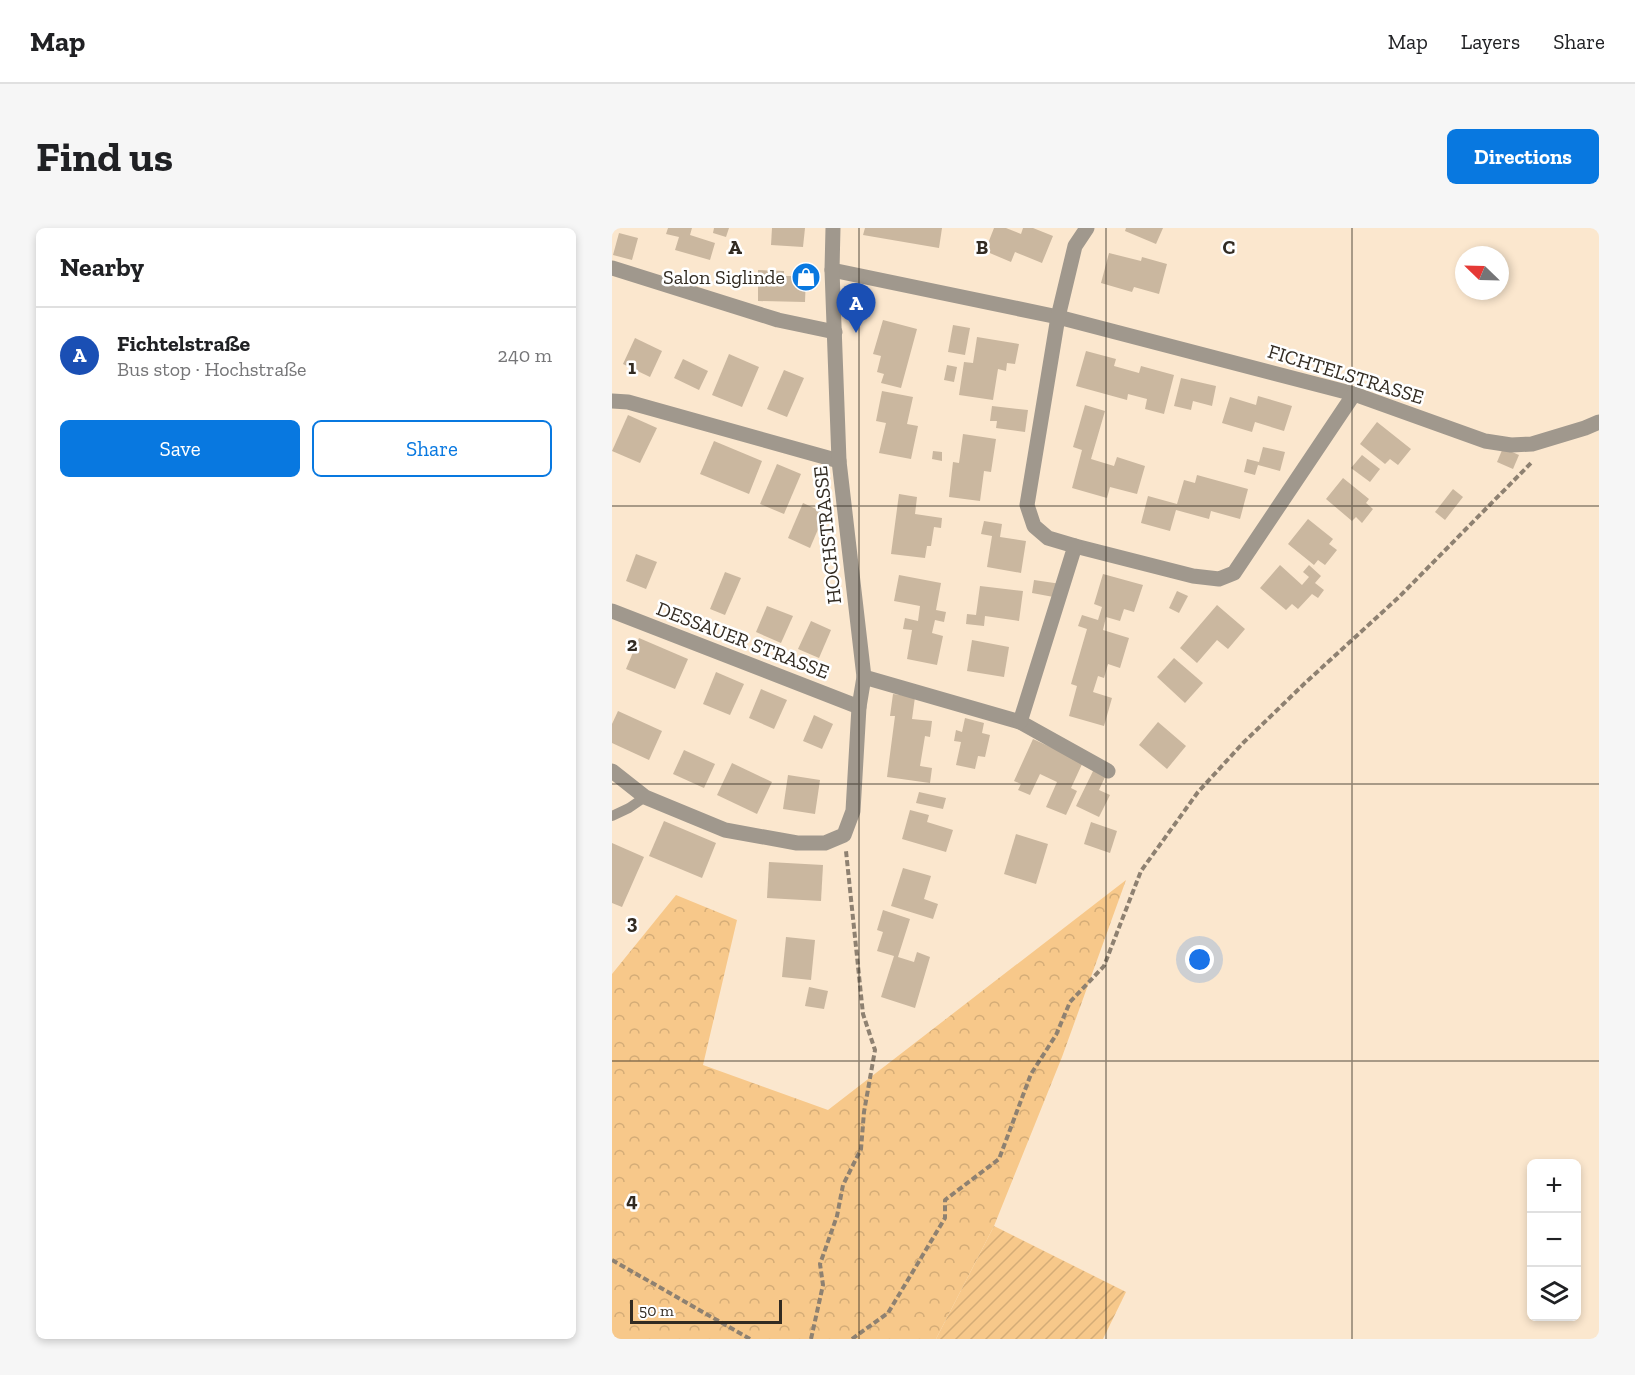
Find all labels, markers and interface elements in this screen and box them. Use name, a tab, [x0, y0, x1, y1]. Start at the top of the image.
text: Map	[30, 25, 85, 58]
text: Map	[1388, 29, 1428, 54]
text: Layers	[1461, 29, 1520, 54]
text: Share	[1553, 29, 1605, 54]
button: Directions	[1447, 129, 1599, 184]
text: Find us	[36, 131, 173, 182]
text: A	[728, 235, 742, 259]
text: B	[976, 235, 988, 259]
text: C	[1223, 235, 1236, 259]
north arrow	[1455, 246, 1509, 300]
text: Nearby	[60, 251, 144, 283]
shop icon: Salon Siglinde	[790, 261, 822, 293]
place label: Salon Siglinde	[663, 265, 785, 289]
pin: A	[836, 284, 876, 333]
text: Fichtelstraße	[117, 330, 250, 357]
street label: FICHTELSTRASSE	[1265, 339, 1427, 409]
text: A	[73, 343, 86, 367]
text: 240 m	[498, 343, 552, 367]
text: 1	[628, 355, 636, 379]
text: Bus stop · Hochstraße	[117, 357, 307, 381]
button: Save	[60, 420, 300, 477]
button: Share	[312, 420, 552, 477]
street label: HOCHSTRASSE	[808, 465, 846, 605]
street label: DESSAUER STRASSE	[653, 596, 833, 684]
text: 2	[627, 632, 638, 656]
text: 3	[627, 910, 638, 934]
your location	[1185, 945, 1214, 974]
map controls	[1527, 1159, 1581, 1321]
button: +	[1527, 1159, 1581, 1213]
text: 4	[626, 1188, 638, 1212]
button: −	[1527, 1213, 1581, 1267]
button: layers	[1527, 1267, 1581, 1321]
scale bar	[630, 1297, 782, 1324]
text: 50 m	[639, 1301, 674, 1320]

